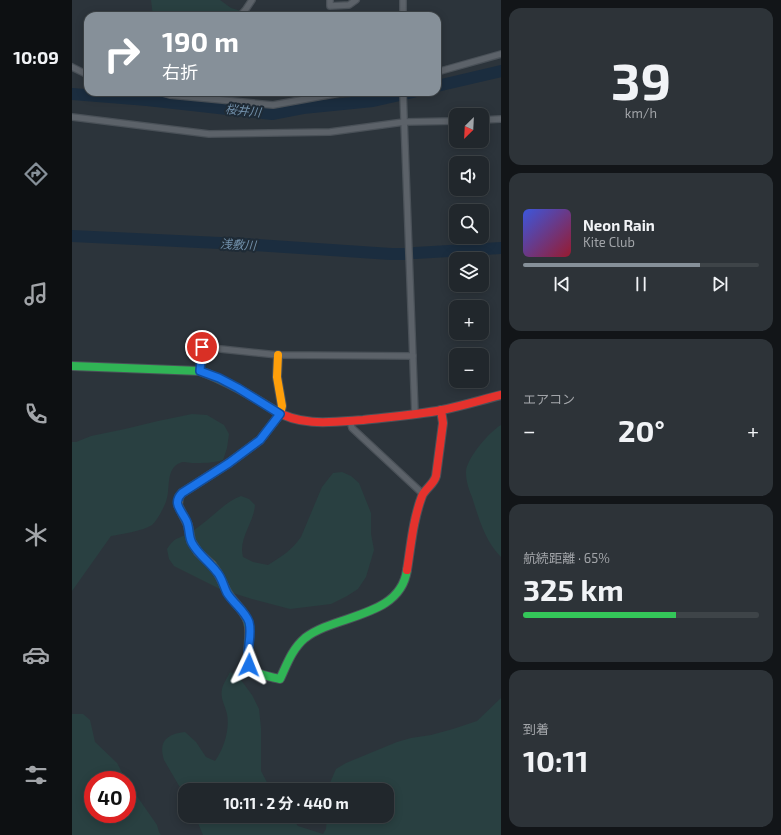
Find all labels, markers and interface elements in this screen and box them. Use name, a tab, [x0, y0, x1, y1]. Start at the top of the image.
text: 190 m	[162, 24, 239, 58]
icon: right	[96, 28, 148, 80]
text: 10:09	[13, 46, 59, 68]
text: 39	[611, 48, 671, 110]
text: 右折	[162, 61, 198, 83]
water label: 桜井川	[224, 101, 264, 119]
text: km/h	[625, 105, 657, 121]
north arrow	[449, 108, 489, 148]
map controls	[449, 108, 489, 388]
button: sound	[449, 156, 489, 196]
icon: directions	[22, 160, 50, 188]
button: search	[449, 204, 489, 244]
text: Neon Rain	[583, 216, 655, 234]
text: Kite Club	[583, 234, 635, 250]
water label: 浅敷川	[220, 236, 258, 252]
button: layers	[449, 252, 489, 292]
icon: previous	[551, 273, 573, 295]
icon: pause	[630, 273, 652, 295]
icon: next	[709, 273, 731, 295]
icon: music	[22, 280, 50, 308]
button: +	[449, 300, 489, 340]
pin	[185, 330, 219, 364]
icon: arrive	[191, 336, 213, 358]
button: −	[449, 348, 489, 388]
text: エアコン	[523, 391, 575, 407]
icon: phone	[22, 400, 50, 428]
text: 20°	[618, 412, 665, 448]
text: −	[523, 417, 536, 443]
text: +	[747, 417, 759, 443]
icon: climate	[22, 521, 50, 549]
text: 航続距離 · 65%	[523, 550, 610, 566]
text: 325 km	[523, 571, 624, 607]
icon: car	[22, 641, 50, 669]
position arrow	[228, 644, 270, 686]
text: 到着	[523, 721, 549, 737]
text: 10:11	[523, 742, 589, 778]
icon: filters	[22, 761, 50, 789]
speed limit sign: 40	[84, 771, 136, 823]
text: 10:11 · 2 分 · 440 m	[223, 794, 349, 812]

